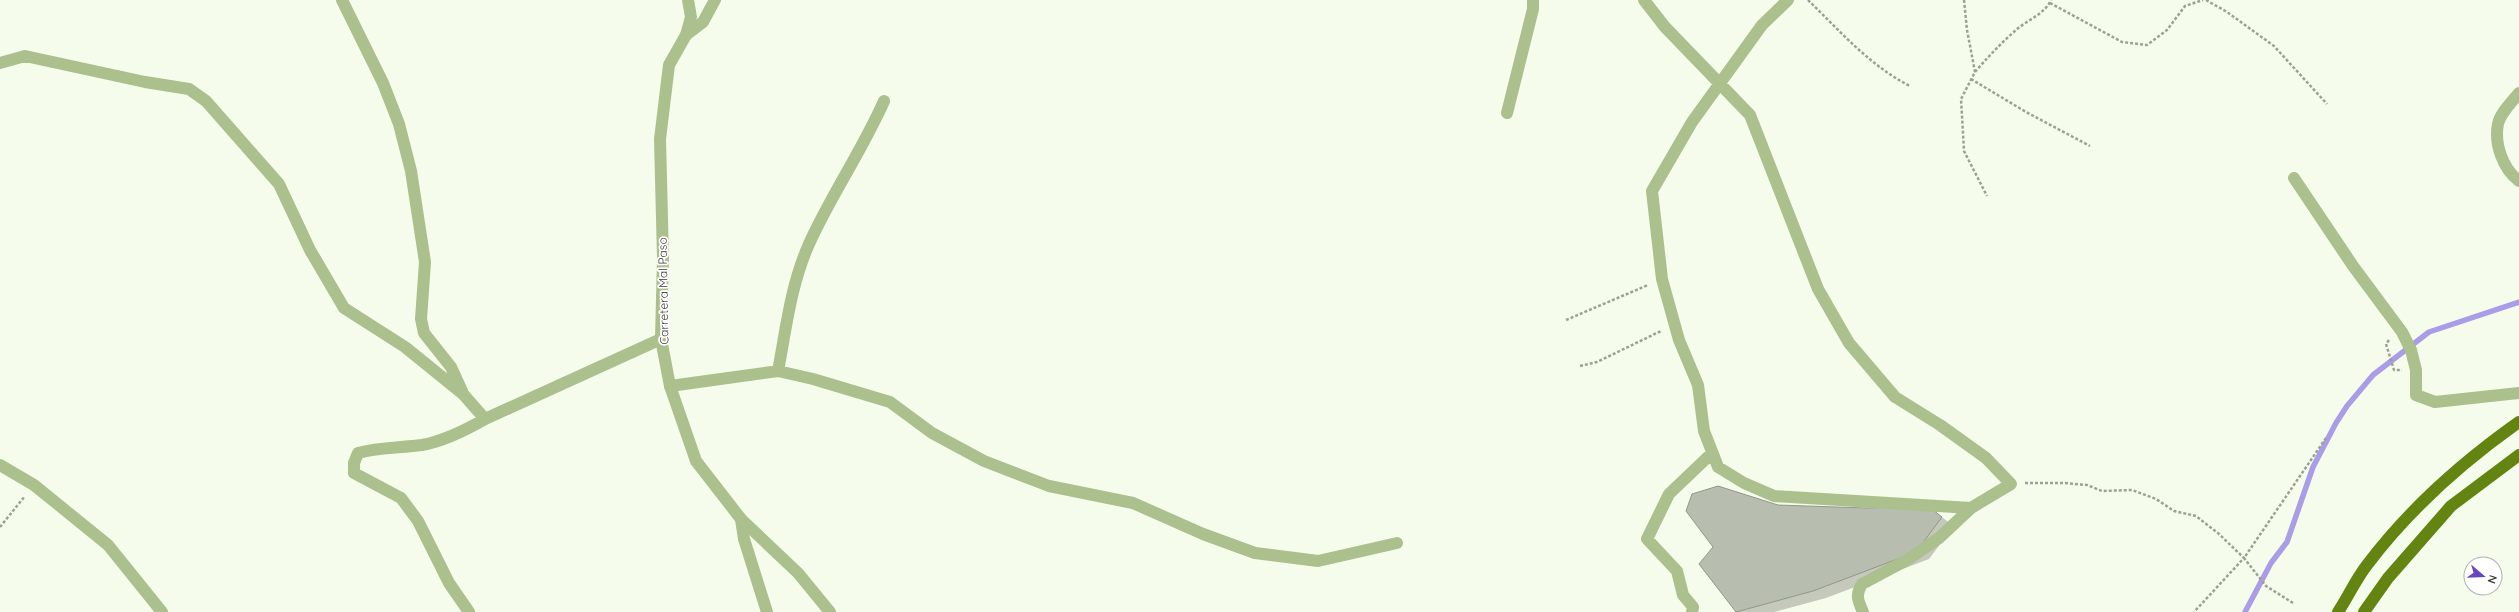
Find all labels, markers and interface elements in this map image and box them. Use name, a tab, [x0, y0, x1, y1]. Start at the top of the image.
street label: Carretera Mal Paso	[655, 237, 671, 345]
north arrow	[2463, 556, 2503, 596]
text: N	[2485, 573, 2500, 585]

